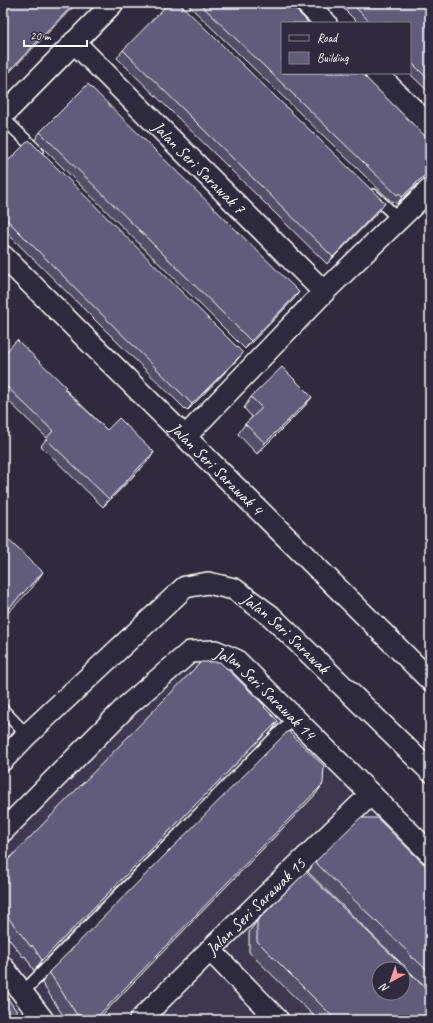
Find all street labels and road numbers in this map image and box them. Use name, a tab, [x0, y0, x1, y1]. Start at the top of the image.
street label: Jalan Seri Sarawak 7	[147, 116, 251, 219]
street label: Jalan Seri Sarawak 4	[164, 417, 269, 521]
street label: Jalan Seri Sarawak	[236, 587, 335, 679]
street label: Jalan Seri Sarawak 14	[210, 642, 322, 746]
street label: Jalan Seri Sarawak 15	[201, 852, 311, 960]

